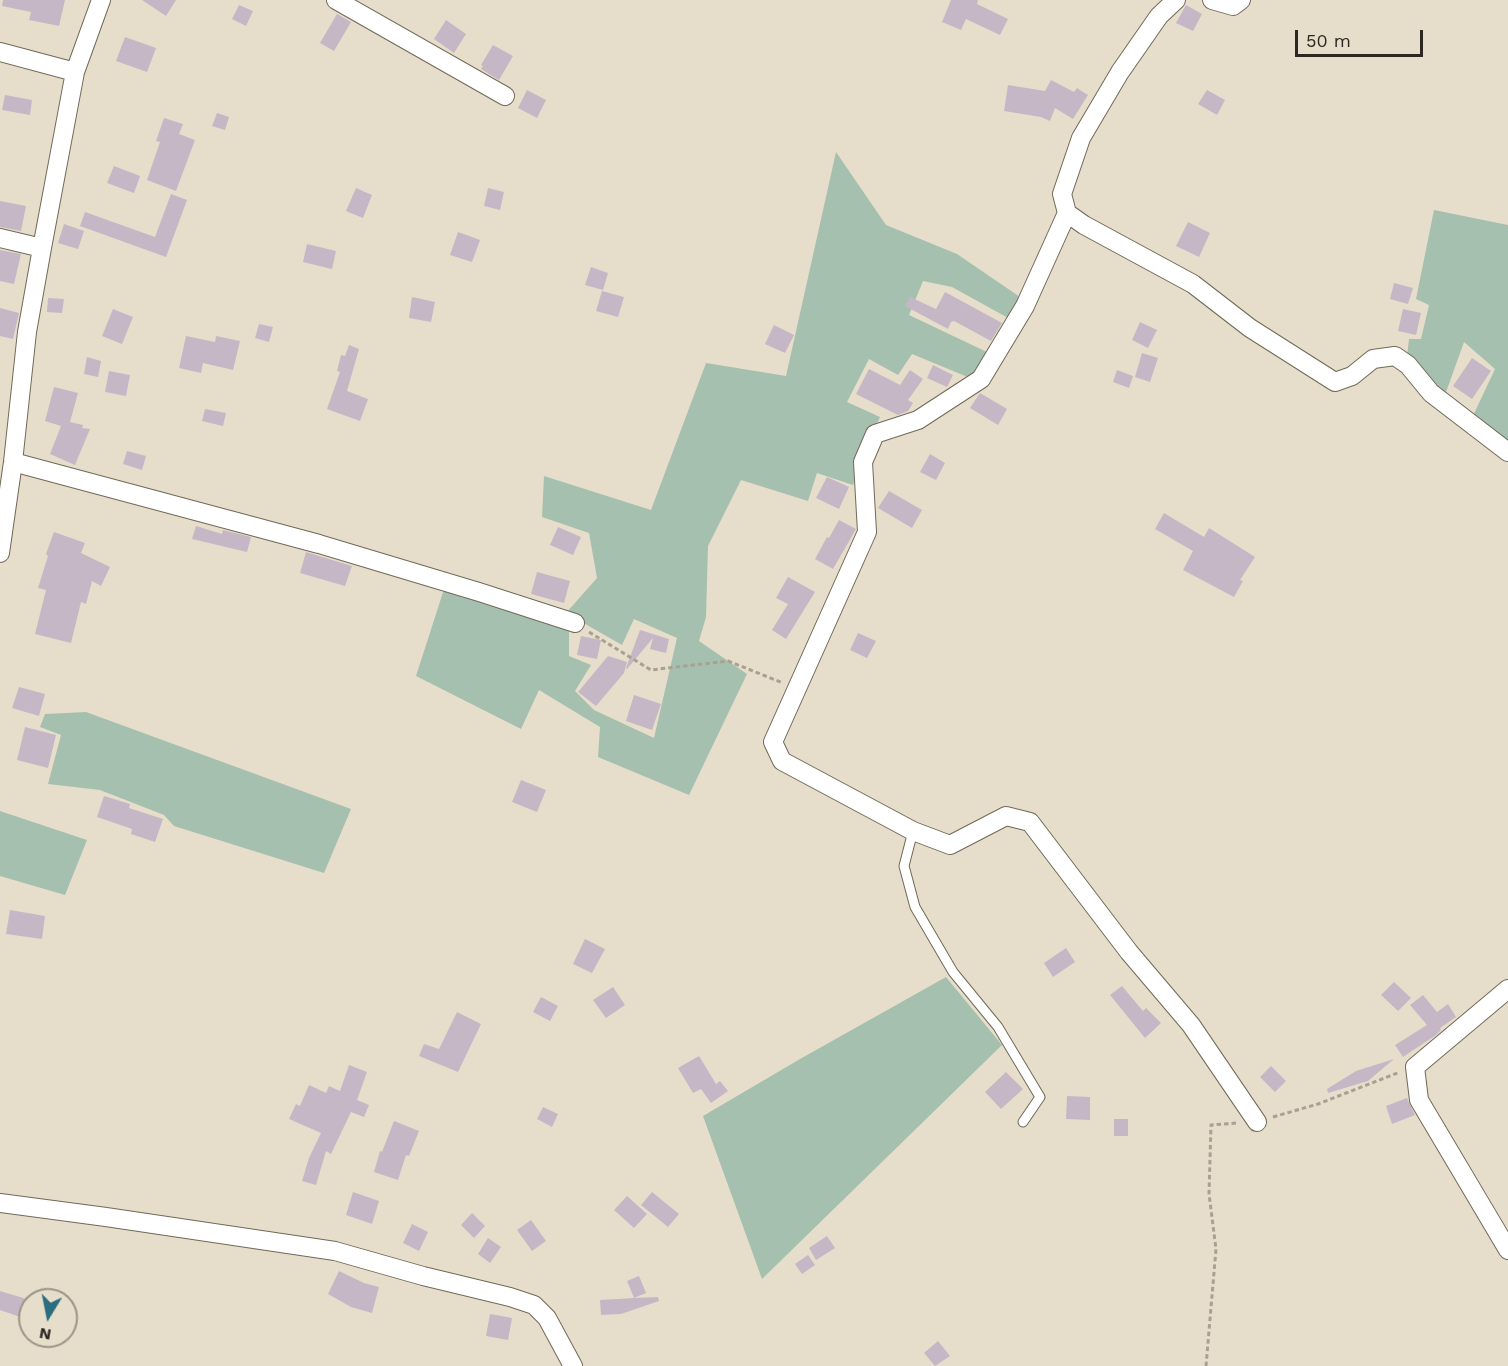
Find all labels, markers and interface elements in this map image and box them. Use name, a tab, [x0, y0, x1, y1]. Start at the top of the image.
scale bar	[1298, 18, 1426, 56]
text: 50 m	[1306, 30, 1351, 51]
north arrow	[18, 1288, 78, 1348]
text: N	[38, 1324, 53, 1345]

